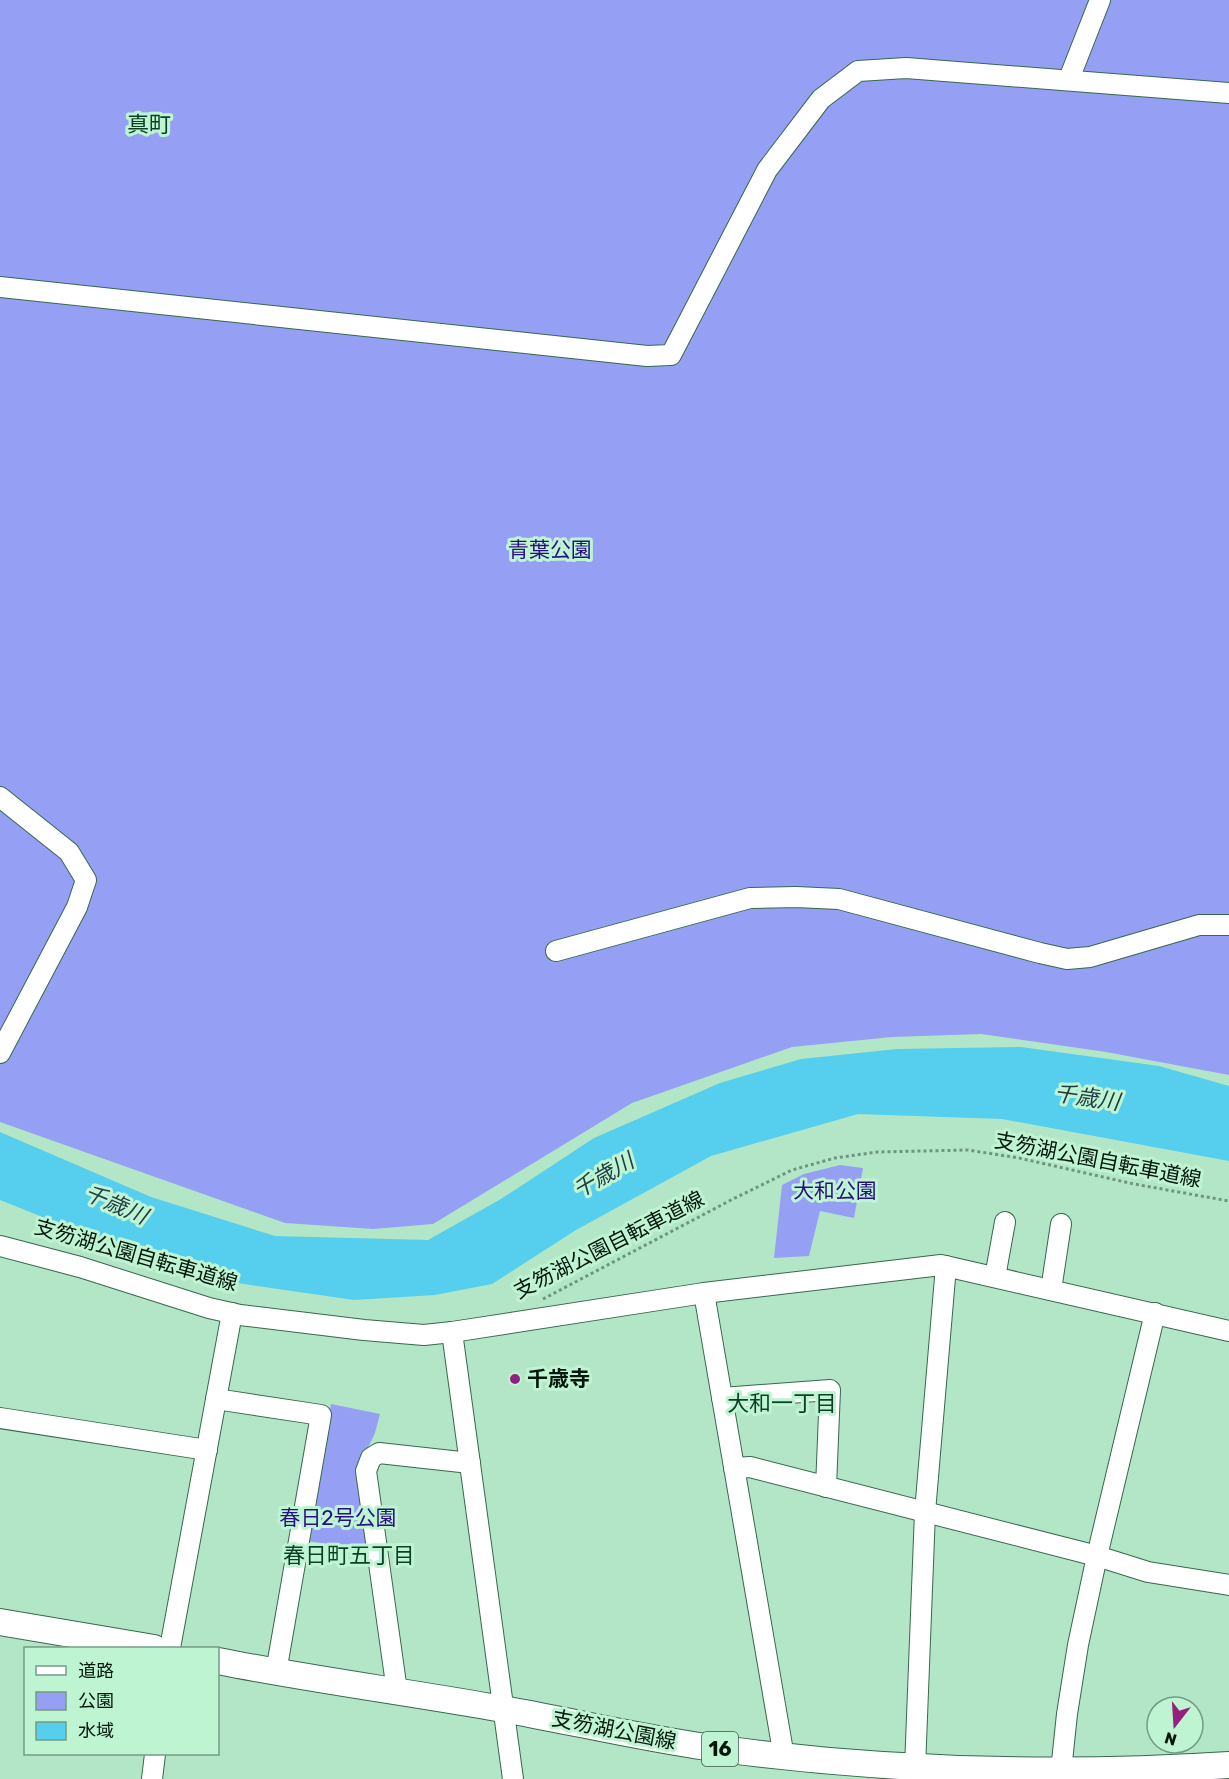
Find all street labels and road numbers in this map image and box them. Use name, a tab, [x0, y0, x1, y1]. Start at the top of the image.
street label: 支笏湖公園自転車道線	[993, 1127, 1204, 1192]
street label: 支笏湖公園自転車道線	[510, 1186, 708, 1303]
street label: 支笏湖公園自転車道線	[32, 1214, 241, 1295]
street label: 支笏湖公園線	[550, 1705, 678, 1754]
road number: 16	[702, 1732, 738, 1766]

